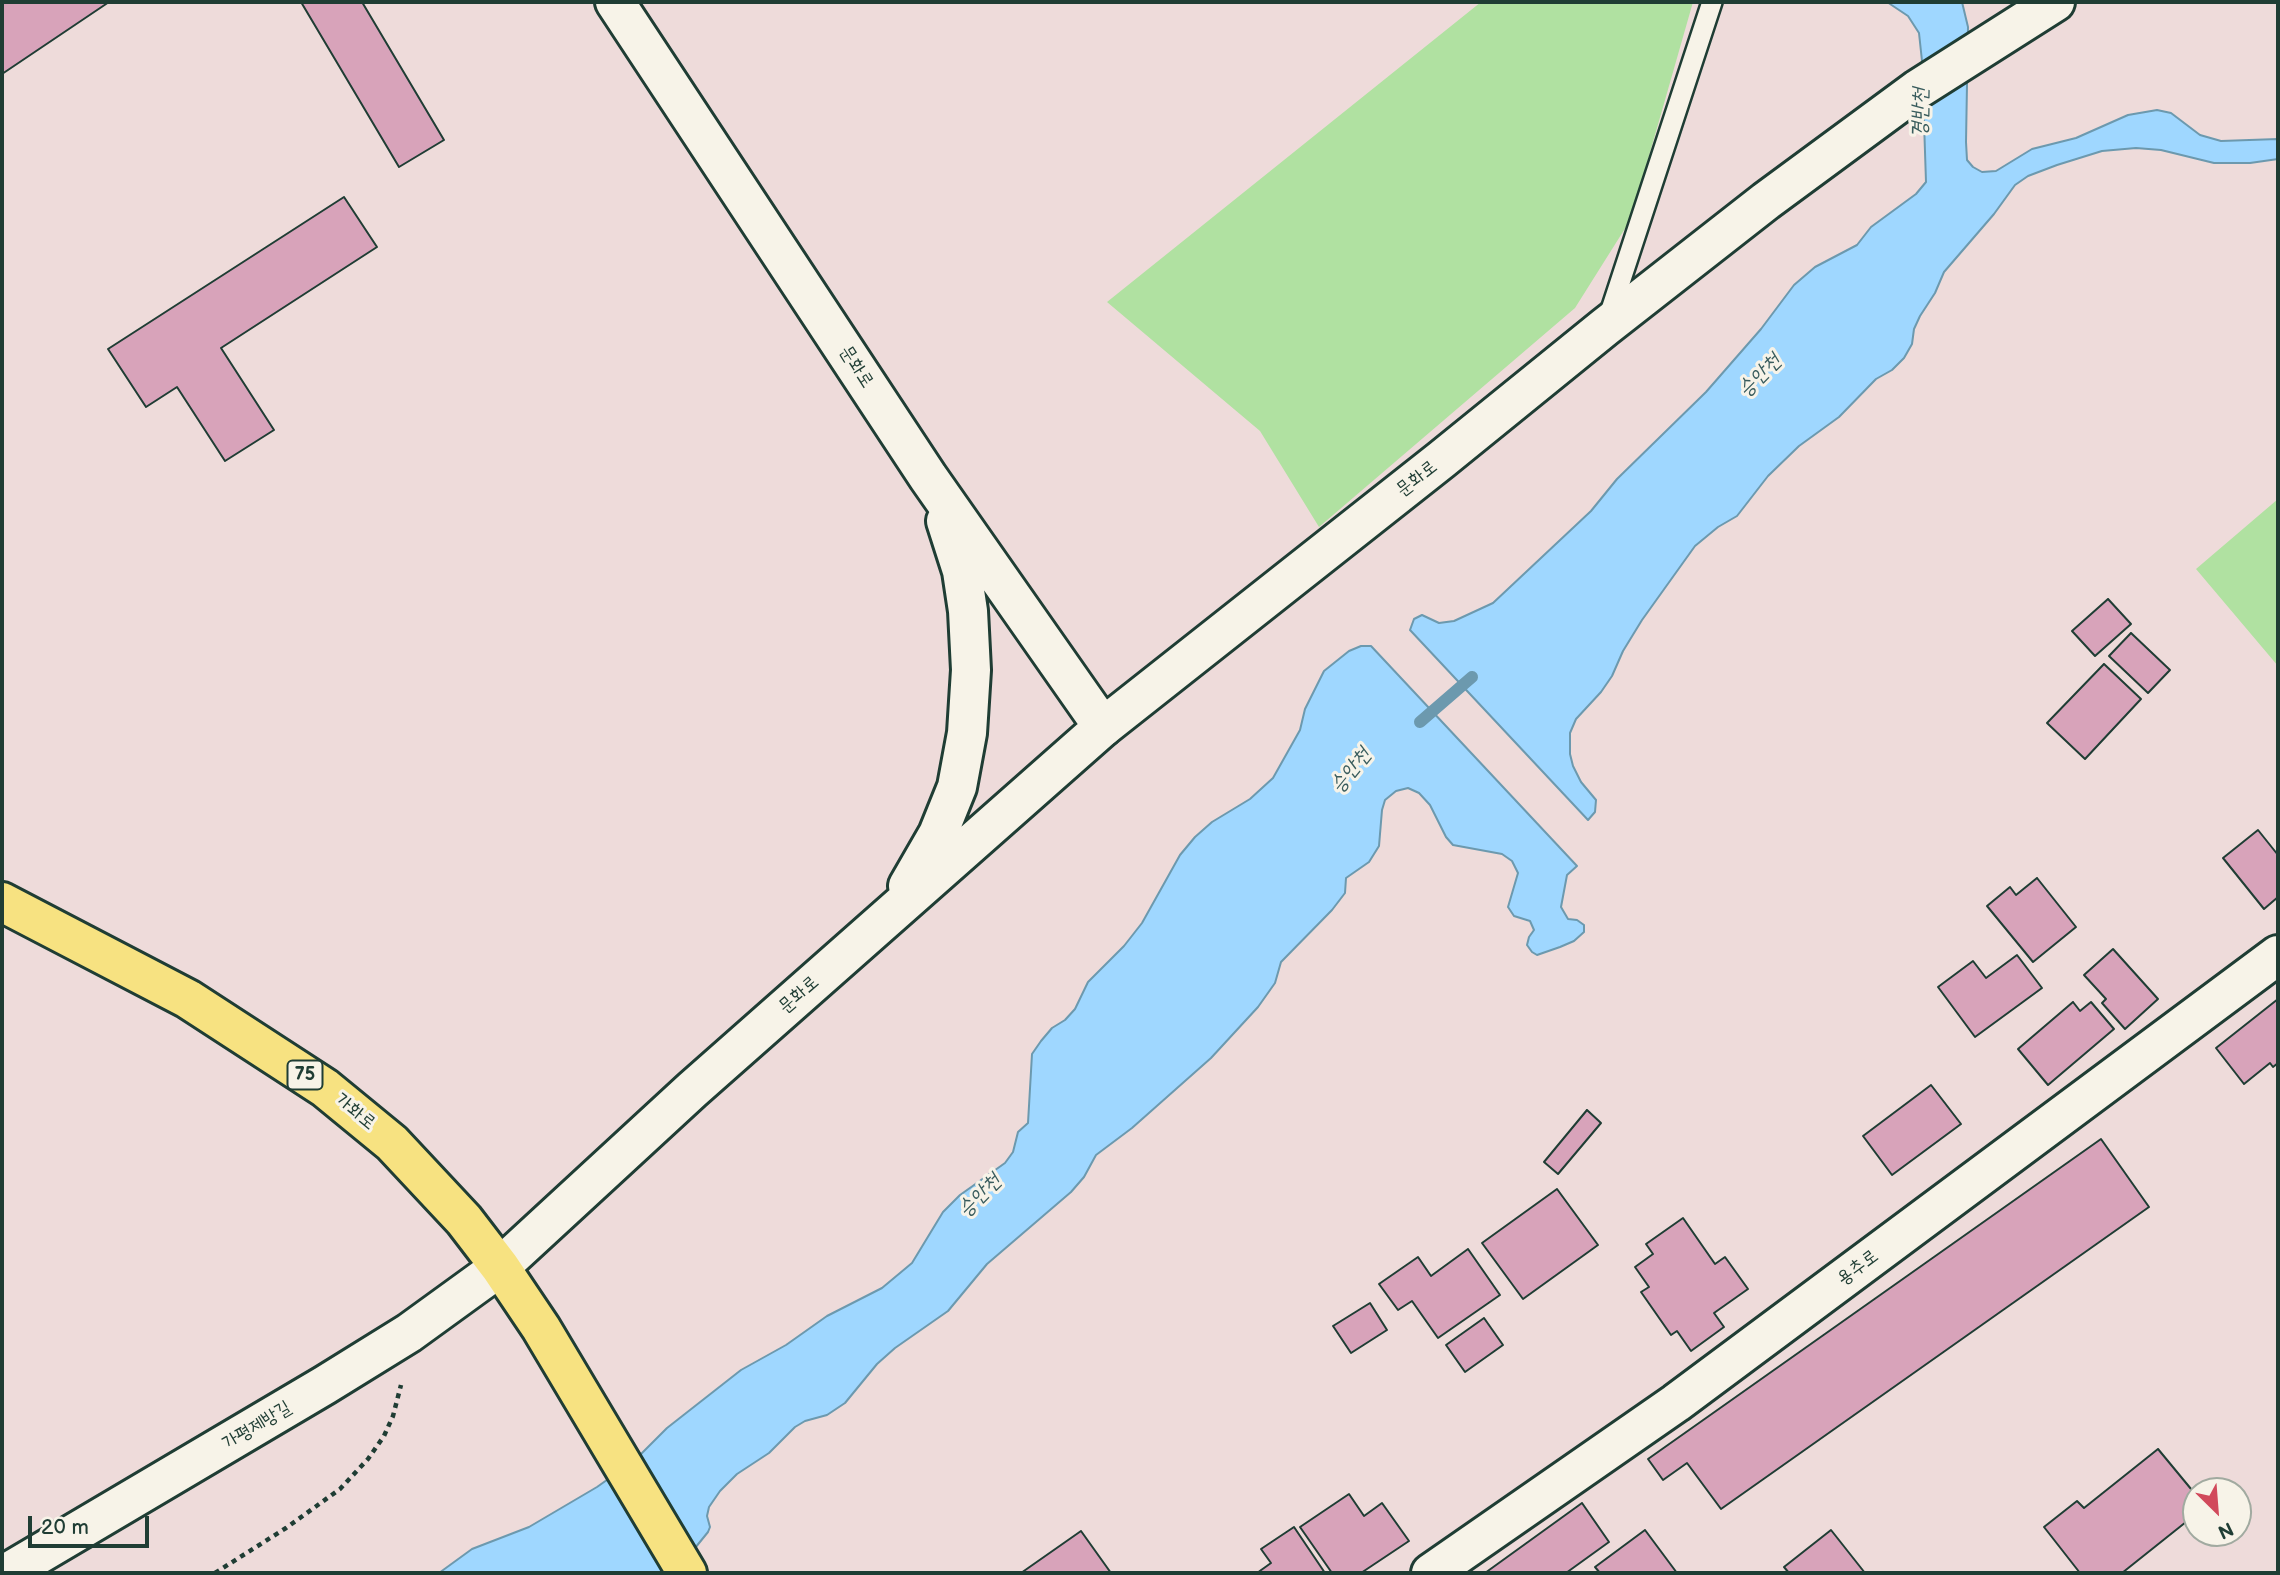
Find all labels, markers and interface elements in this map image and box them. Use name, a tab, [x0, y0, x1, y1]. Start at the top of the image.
water label: 경반천	[1908, 87, 1934, 139]
street label: 문화로	[834, 342, 878, 392]
water label: 승안천	[1733, 349, 1787, 403]
street label: 문화로	[1392, 456, 1442, 502]
water label: 승안천	[1325, 743, 1377, 799]
street label: 문화로	[774, 971, 824, 1019]
road number: 75	[288, 1060, 322, 1090]
street label: 가화로	[330, 1089, 380, 1135]
water label: 승안천	[953, 1169, 1007, 1223]
street label: 용추로	[1833, 1245, 1883, 1291]
street label: 가평제방길	[218, 1397, 296, 1455]
north arrow	[2182, 1477, 2252, 1547]
scale bar	[32, 1502, 152, 1546]
text: 20 m	[41, 1515, 89, 1540]
text: N	[2214, 1516, 2237, 1543]

